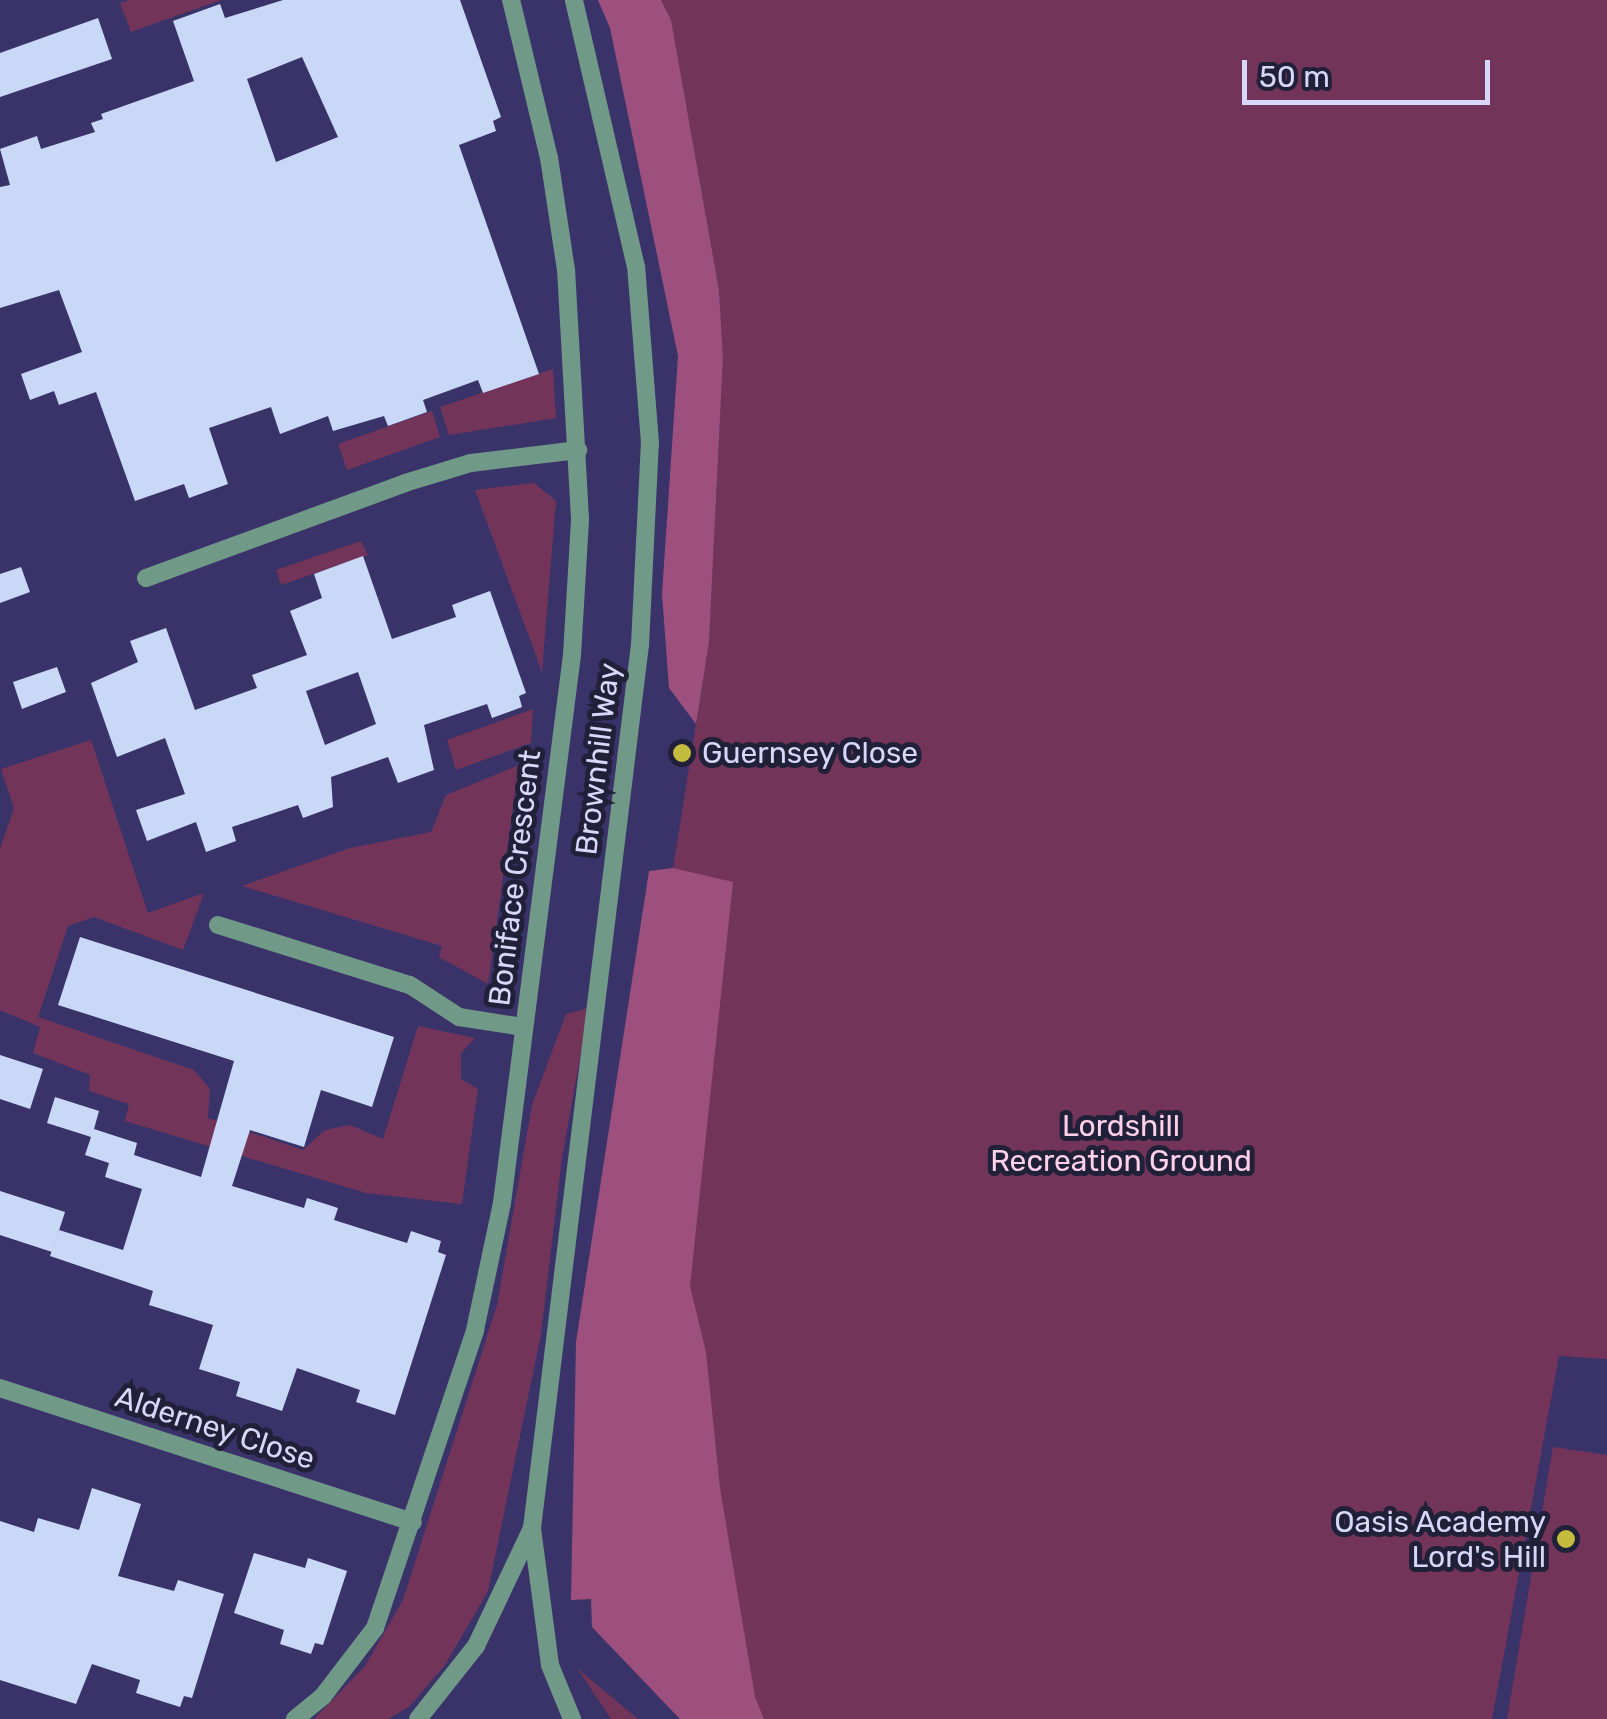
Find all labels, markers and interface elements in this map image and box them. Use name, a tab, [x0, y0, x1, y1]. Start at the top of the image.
scale bar	[1247, 40, 1494, 102]
text: 50 m	[1259, 59, 1330, 95]
street label: Brownhill Way	[568, 661, 628, 857]
place label: Guernsey Close	[702, 735, 919, 771]
marker: Guernsey Close	[671, 742, 693, 764]
street label: Boniface Crescent	[481, 748, 549, 1008]
park label: Lordshill Recreation Ground	[990, 1108, 1252, 1178]
street label: Alderney Close	[110, 1379, 320, 1477]
place label: Oasis Academy Lord's Hill	[1333, 1504, 1546, 1574]
marker: Oasis Academy Lord's Hill	[1555, 1528, 1577, 1550]

